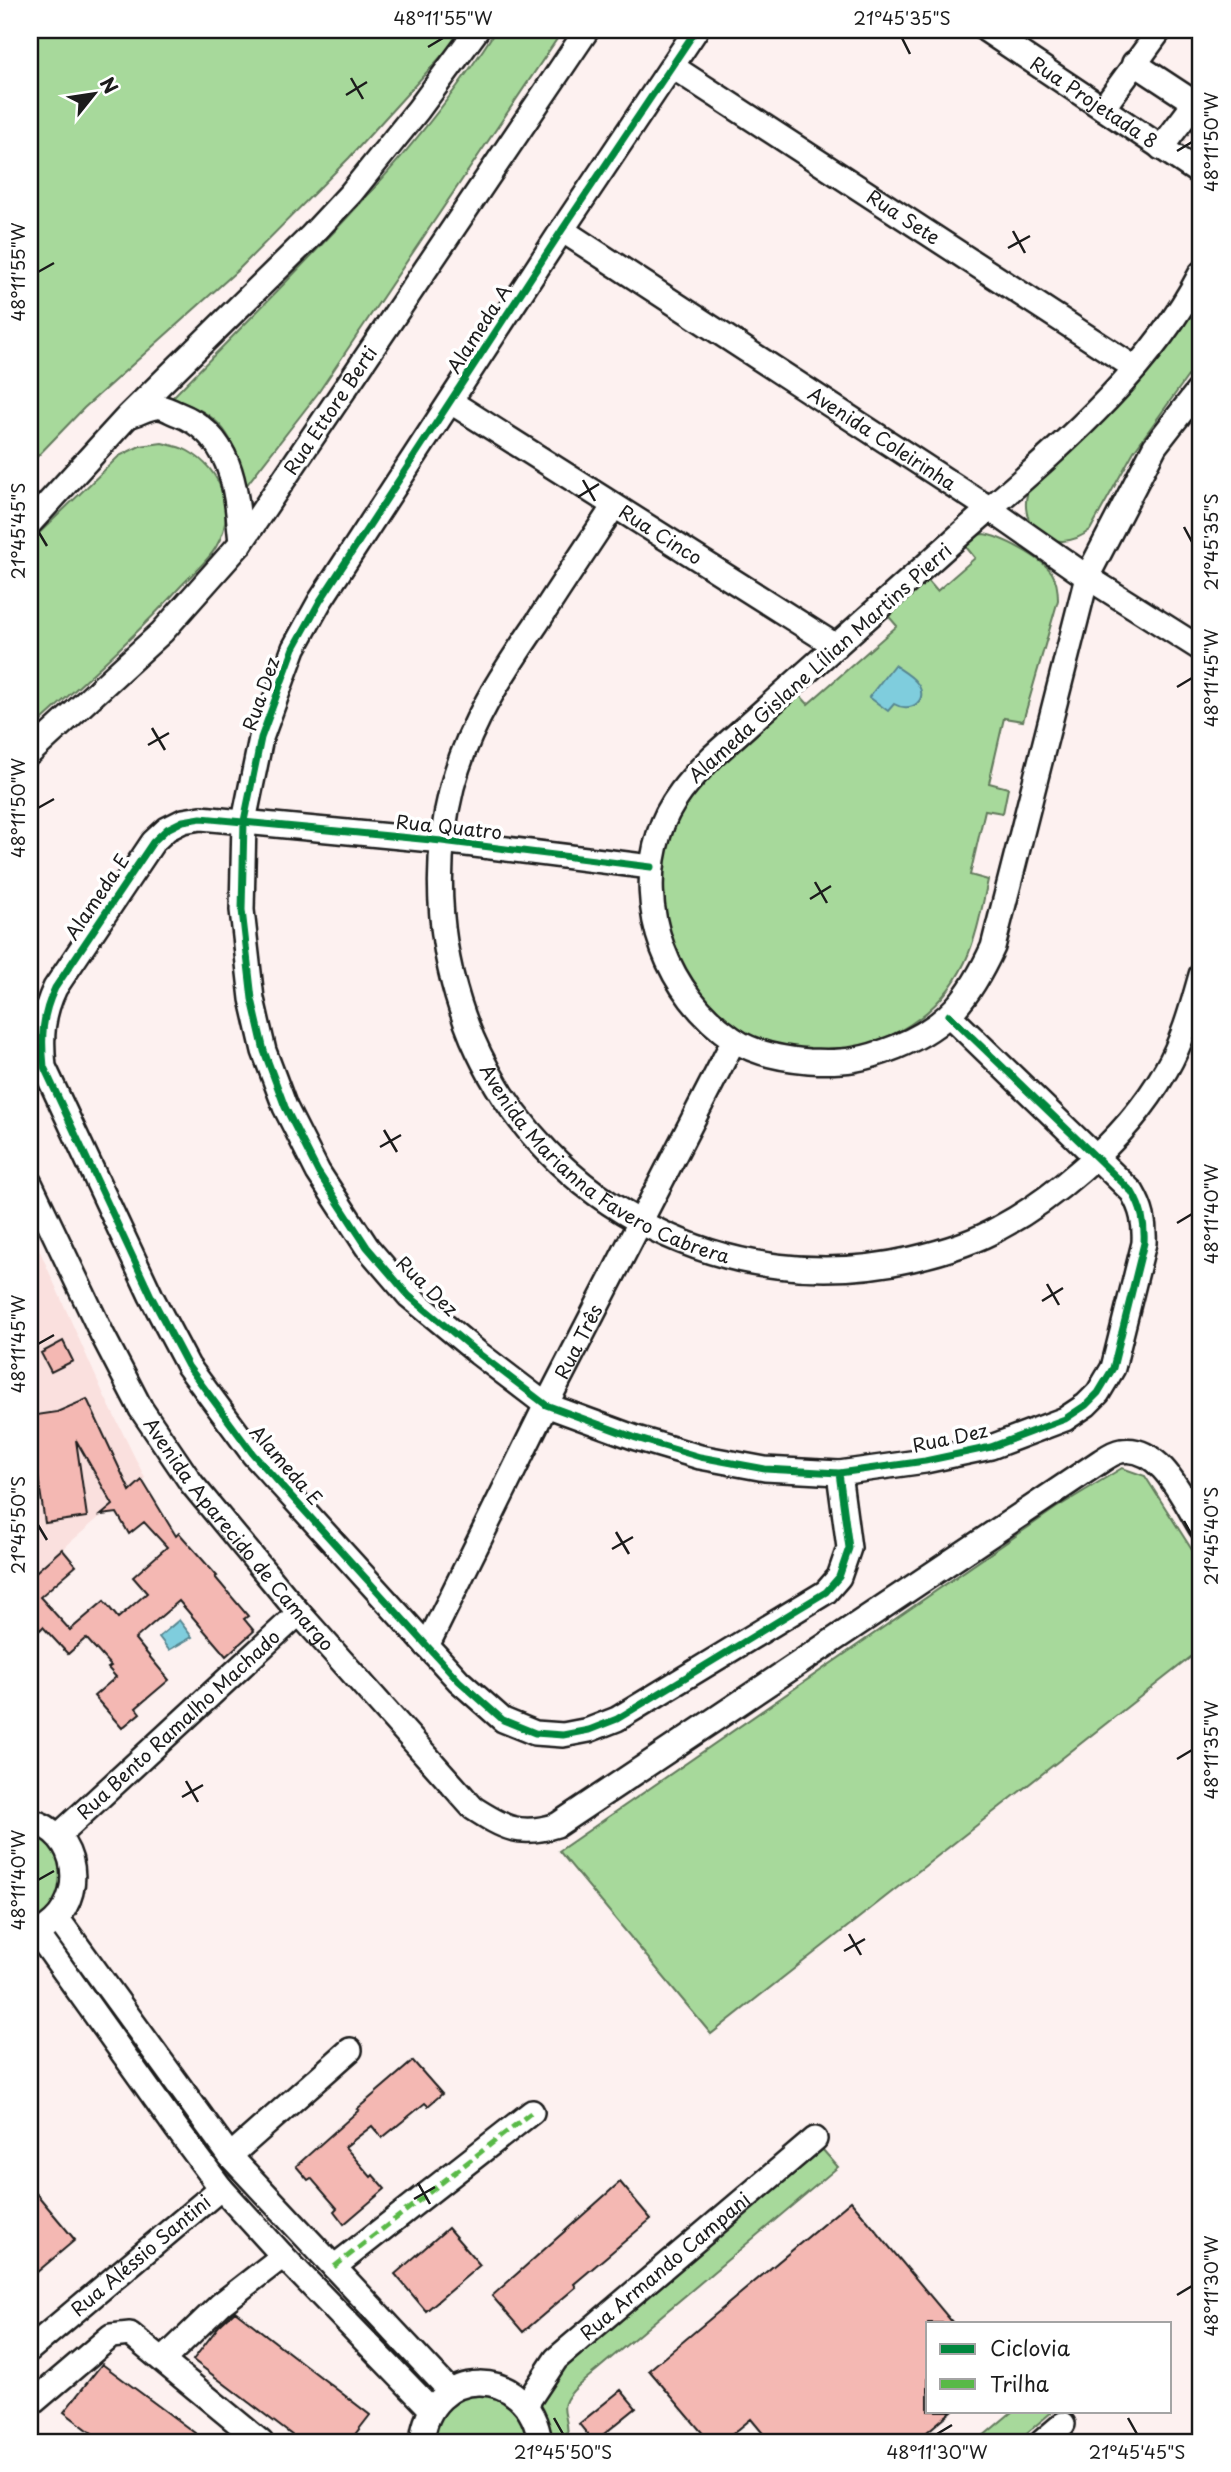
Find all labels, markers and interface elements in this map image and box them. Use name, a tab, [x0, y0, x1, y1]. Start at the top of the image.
text: 48°11'55"W	[394, 4, 493, 31]
text: 21°45'35"S	[853, 4, 951, 31]
street label: Rua Projetada 8	[1025, 49, 1164, 154]
north arrow	[60, 60, 130, 130]
text: N	[94, 71, 125, 99]
text: 48°11'50"W	[1197, 91, 1224, 192]
street label: Rua Sete	[862, 182, 946, 251]
text: 48°11'55"W	[4, 222, 31, 321]
street label: Alameda A	[439, 279, 517, 378]
street label: Rua Ettore Berti	[276, 340, 383, 480]
street label: Avenida Coleirinha	[803, 379, 962, 496]
text: 21°45'45"S	[4, 482, 31, 580]
text: 21°45'35"S	[1197, 493, 1224, 591]
street label: Rua Cinco	[614, 497, 708, 571]
street label: Alameda Gislane Lílian Martins Pierri	[681, 536, 957, 789]
text: 48°11'45"W	[1197, 628, 1224, 727]
street label: Rua Dez	[234, 653, 286, 734]
text: 48°11'50"W	[4, 757, 31, 858]
street label: Rua Quatro	[395, 807, 503, 845]
street label: Alameda E	[57, 848, 135, 945]
street label: Avenida Marianna Favero Cabrera	[474, 1059, 733, 1270]
text: 48°11'40"W	[1197, 1163, 1224, 1264]
street label: Rua Dez	[391, 1249, 465, 1322]
text: 48°11'45"W	[4, 1294, 31, 1393]
street label: Rua Três	[547, 1299, 609, 1384]
street label: Avenida Aparecido de Camargo	[138, 1412, 341, 1657]
street label: Rua Dez	[910, 1415, 990, 1459]
street label: Alameda E	[244, 1418, 330, 1511]
text: 21°45'50"S	[4, 1476, 31, 1574]
text: 21°45'40"S	[1197, 1486, 1224, 1586]
street label: Rua Bento Ramalho Machado	[70, 1623, 286, 1825]
text: 48°11'35"W	[1197, 1700, 1224, 1800]
text: 48°11'40"W	[4, 1829, 31, 1930]
street label: Rua Armando Campani	[573, 2185, 756, 2346]
street label: Rua Aléssio Santini	[64, 2188, 216, 2322]
text: 48°11'30"W	[1197, 2235, 1224, 2336]
legend	[926, 2322, 1172, 2412]
text: Ciclovia	[990, 2331, 1071, 2363]
text: Trilha	[990, 2367, 1049, 2399]
text: 21°45'50"S	[514, 2438, 612, 2465]
text: 48°11'30"W	[887, 2438, 988, 2465]
text: 21°45'45"S	[1088, 2438, 1186, 2465]

